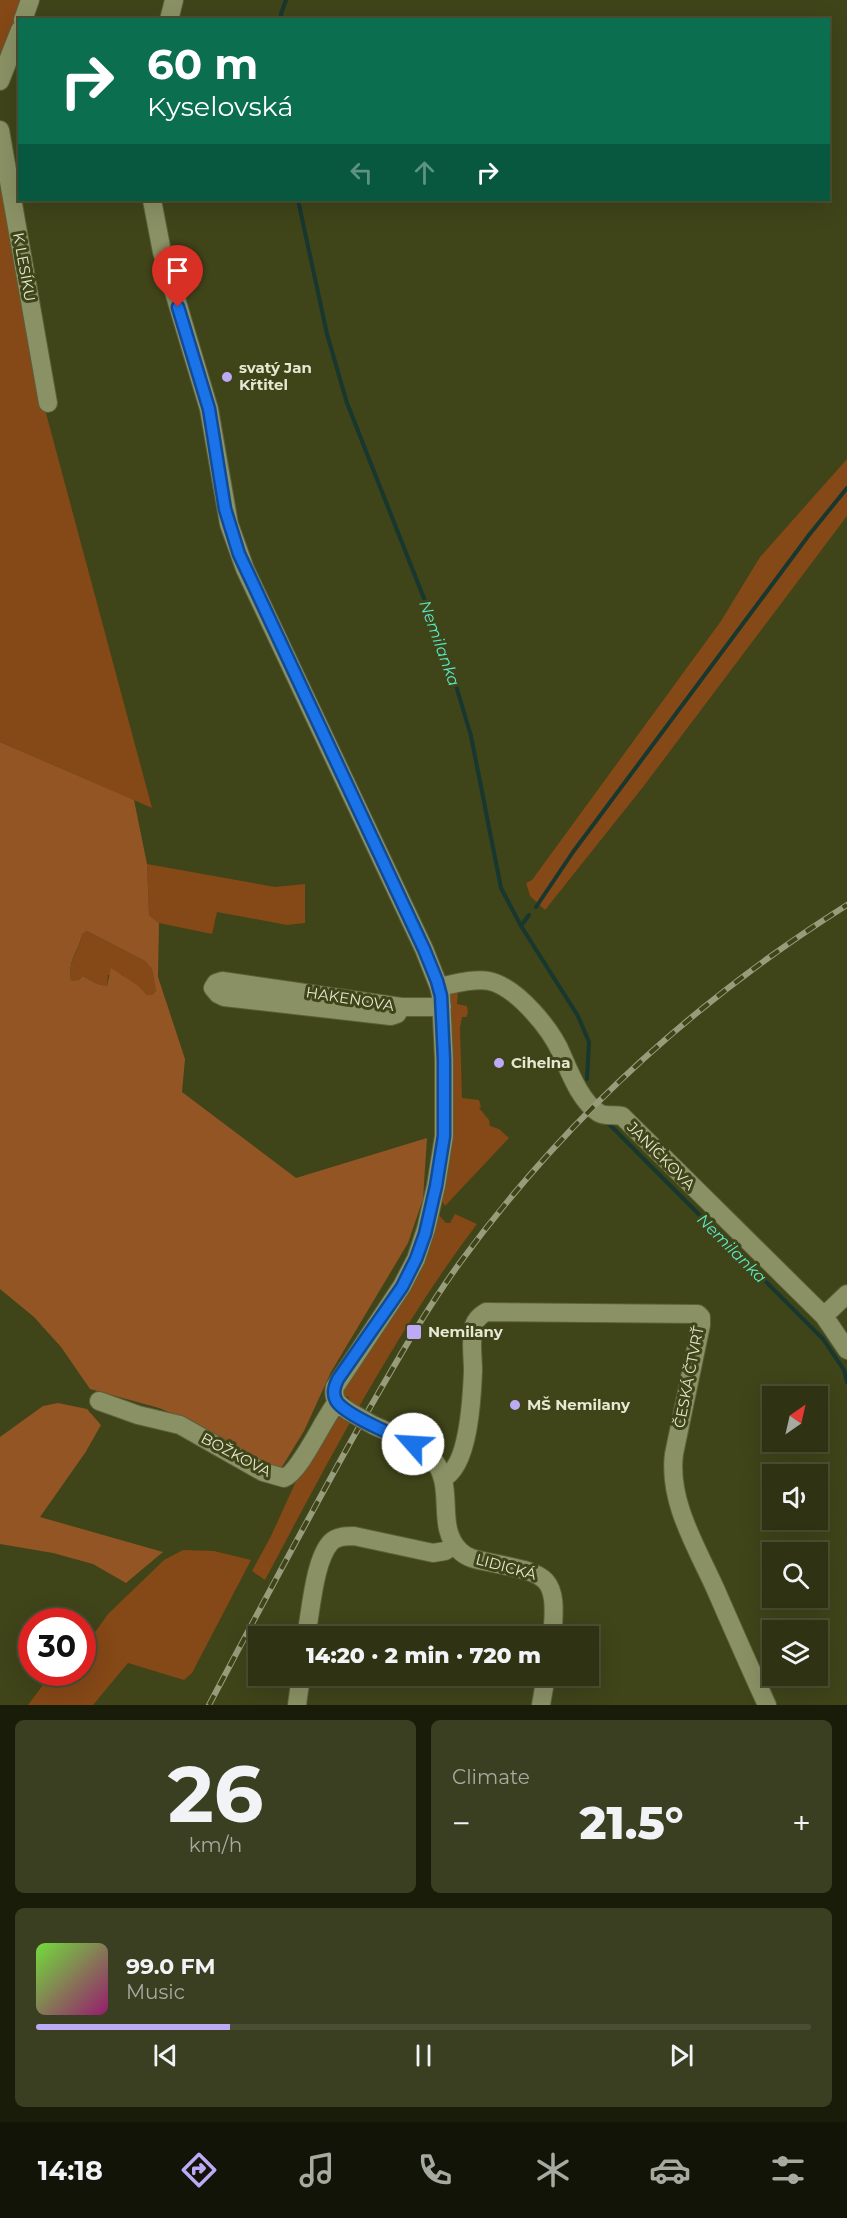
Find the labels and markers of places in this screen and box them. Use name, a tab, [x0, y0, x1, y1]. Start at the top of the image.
pin	[152, 245, 203, 307]
place label: svatý Jan Křtitel	[239, 358, 312, 394]
marker: svatý Jan Křtitel	[220, 370, 234, 384]
place label: Cihelna	[511, 1053, 570, 1072]
marker: Cihelna	[492, 1056, 506, 1070]
place label: Nemilany	[428, 1322, 504, 1341]
marker: Nemilany	[405, 1323, 423, 1341]
place label: MŠ Nemilany	[527, 1395, 631, 1414]
marker: MŠ Nemilany	[508, 1398, 522, 1412]

